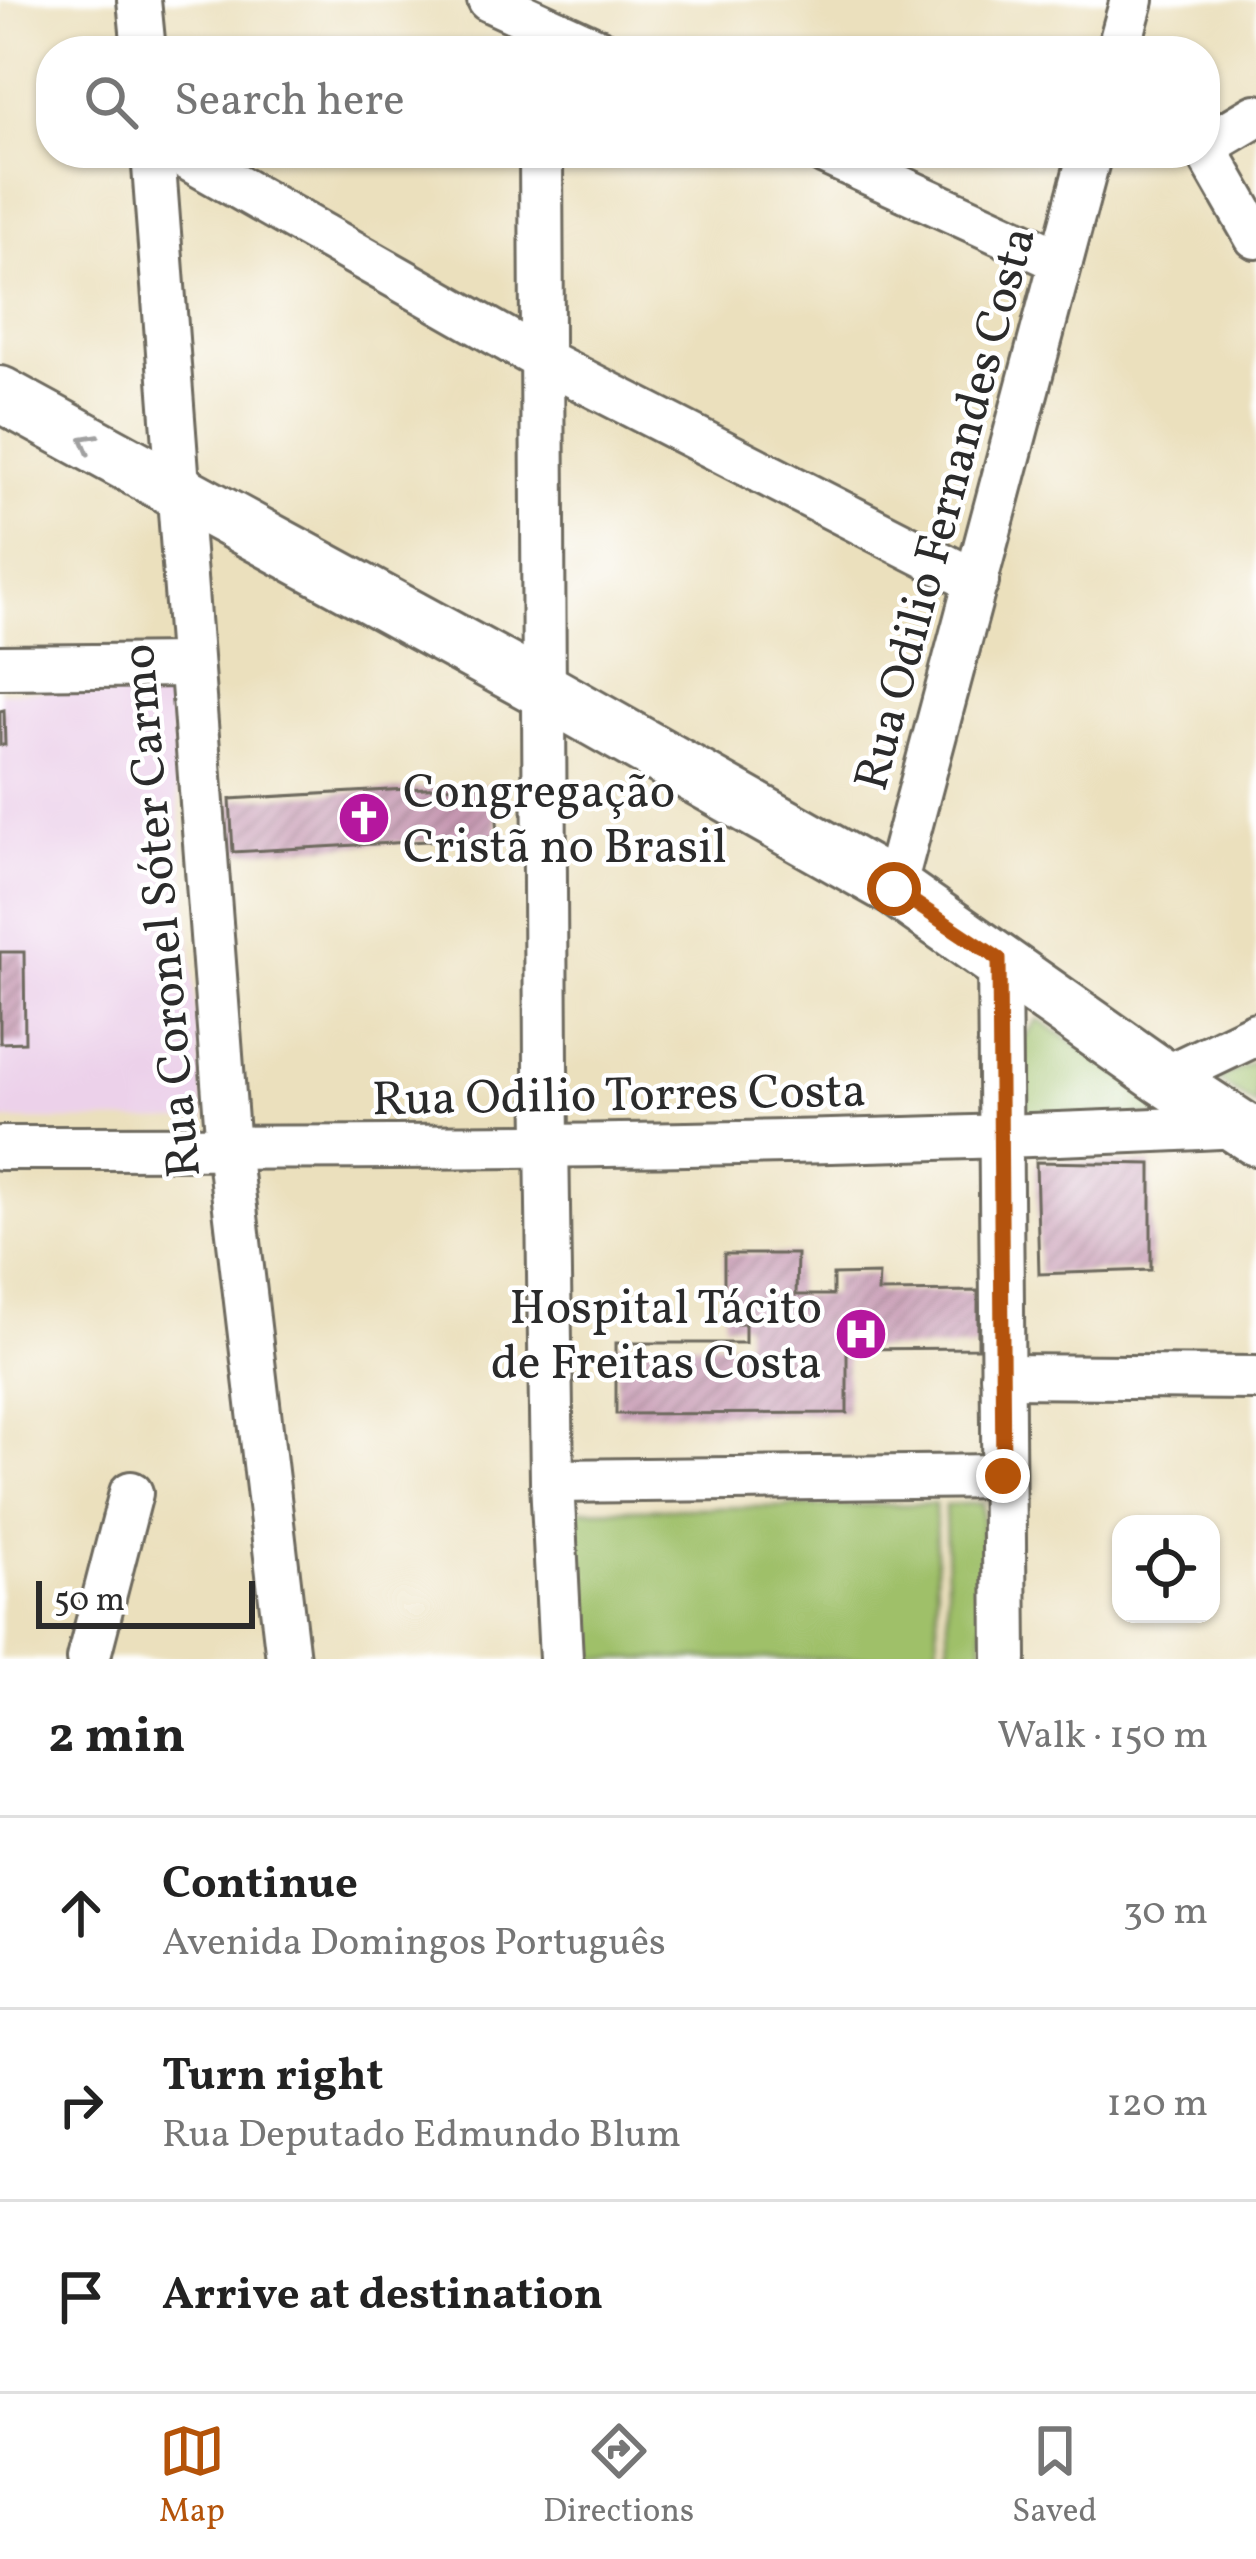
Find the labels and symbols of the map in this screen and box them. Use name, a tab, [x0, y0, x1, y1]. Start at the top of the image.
street label: Rua Odilio Fernandes Costa	[840, 220, 1055, 798]
one-way arrow	[79, 433, 100, 456]
street label: Rua Coronel Sóter Carmo	[107, 641, 220, 1180]
place label: Congregação Cristã no Brasil	[403, 761, 727, 883]
church icon: Congregação Cristã no Brasil	[336, 790, 392, 846]
route start	[867, 862, 921, 916]
street label: Rua Odilio Torres Costa	[371, 1060, 867, 1135]
place label: Hospital Tácito de Freitas Costa	[491, 1277, 822, 1399]
hospital icon: Hospital Tácito de Freitas Costa	[833, 1306, 889, 1362]
route end	[976, 1449, 1030, 1503]
scale bar	[36, 1575, 255, 1628]

